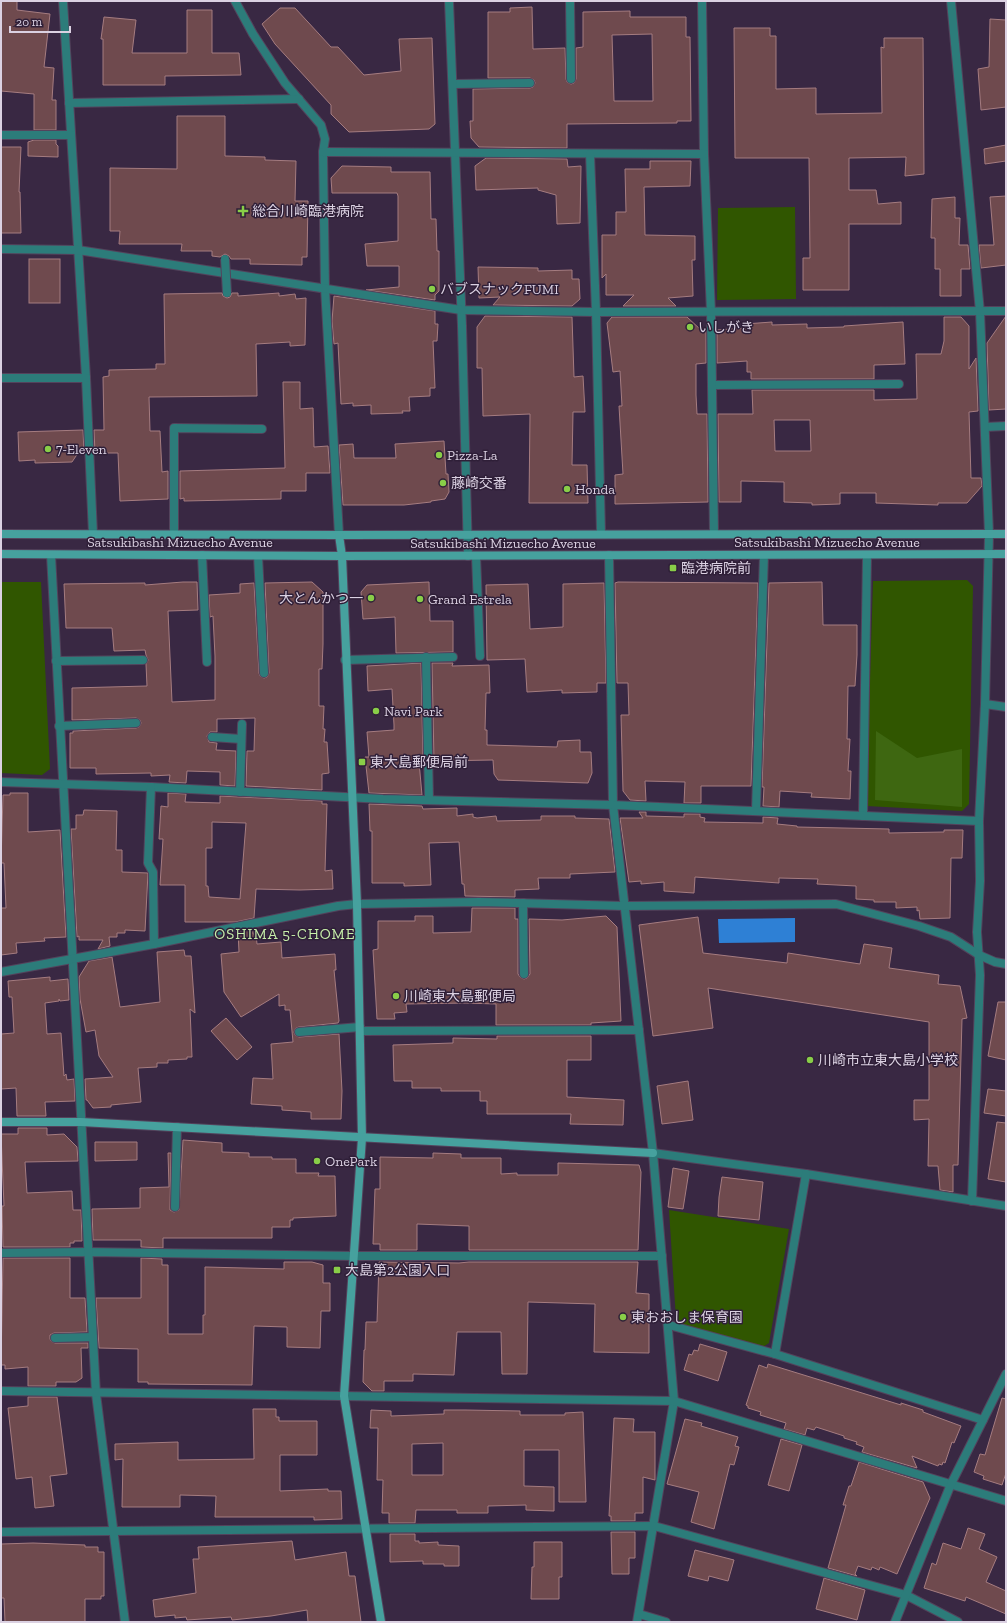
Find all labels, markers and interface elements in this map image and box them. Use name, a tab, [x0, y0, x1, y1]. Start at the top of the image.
scale bar	[10, 8, 70, 34]
text: 20 m	[16, 15, 43, 29]
place label: 総合川崎臨港病院	[252, 203, 364, 220]
marker: 総合川崎臨港病院	[237, 205, 249, 217]
place label: バブスナックFUMI	[440, 281, 559, 298]
marker: バブスナックFUMI	[427, 284, 437, 294]
place label: いしがき	[698, 319, 754, 336]
marker: いしがき	[685, 322, 695, 332]
place label: 7-Eleven	[56, 441, 107, 458]
marker: 7-Eleven	[43, 444, 53, 454]
place label: Pizza-La	[447, 447, 498, 464]
marker: Pizza-La	[434, 450, 444, 460]
place label: 藤崎交番	[451, 475, 507, 492]
marker: 藤崎交番	[438, 478, 448, 488]
place label: Honda	[575, 481, 615, 498]
marker: Honda	[562, 484, 572, 494]
street label: Satsukibashi Mizuecho Avenue	[87, 534, 273, 551]
street label: Satsukibashi Mizuecho Avenue	[734, 534, 920, 551]
street label: Satsukibashi Mizuecho Avenue	[410, 535, 596, 552]
place label: 臨港病院前	[681, 560, 751, 577]
marker: 臨港病院前	[668, 563, 678, 573]
place label: 大とんかつ一	[279, 590, 363, 607]
place label: Grand Estrela	[428, 591, 512, 608]
marker: 大とんかつ一	[366, 593, 376, 603]
marker: Grand Estrela	[415, 594, 425, 604]
place label: Navi Park	[384, 703, 443, 720]
marker: Navi Park	[371, 706, 381, 716]
place label: 東大島郵便局前	[370, 754, 468, 771]
marker: 東大島郵便局前	[357, 757, 367, 767]
district label: OSHIMA 5-CHOME	[214, 925, 356, 943]
place label: 川崎東大島郵便局	[404, 988, 516, 1005]
marker: 川崎東大島郵便局	[391, 991, 401, 1001]
place label: 川崎市立東大島小学校	[818, 1052, 958, 1069]
marker: 川崎市立東大島小学校	[805, 1055, 815, 1065]
place label: OnePark	[325, 1153, 378, 1170]
marker: OnePark	[312, 1156, 322, 1166]
place label: 大島第2公園入口	[345, 1262, 450, 1279]
marker: 大島第2公園入口	[332, 1265, 342, 1275]
place label: 東おおしま保育園	[631, 1309, 743, 1326]
marker: 東おおしま保育園	[618, 1312, 628, 1322]

